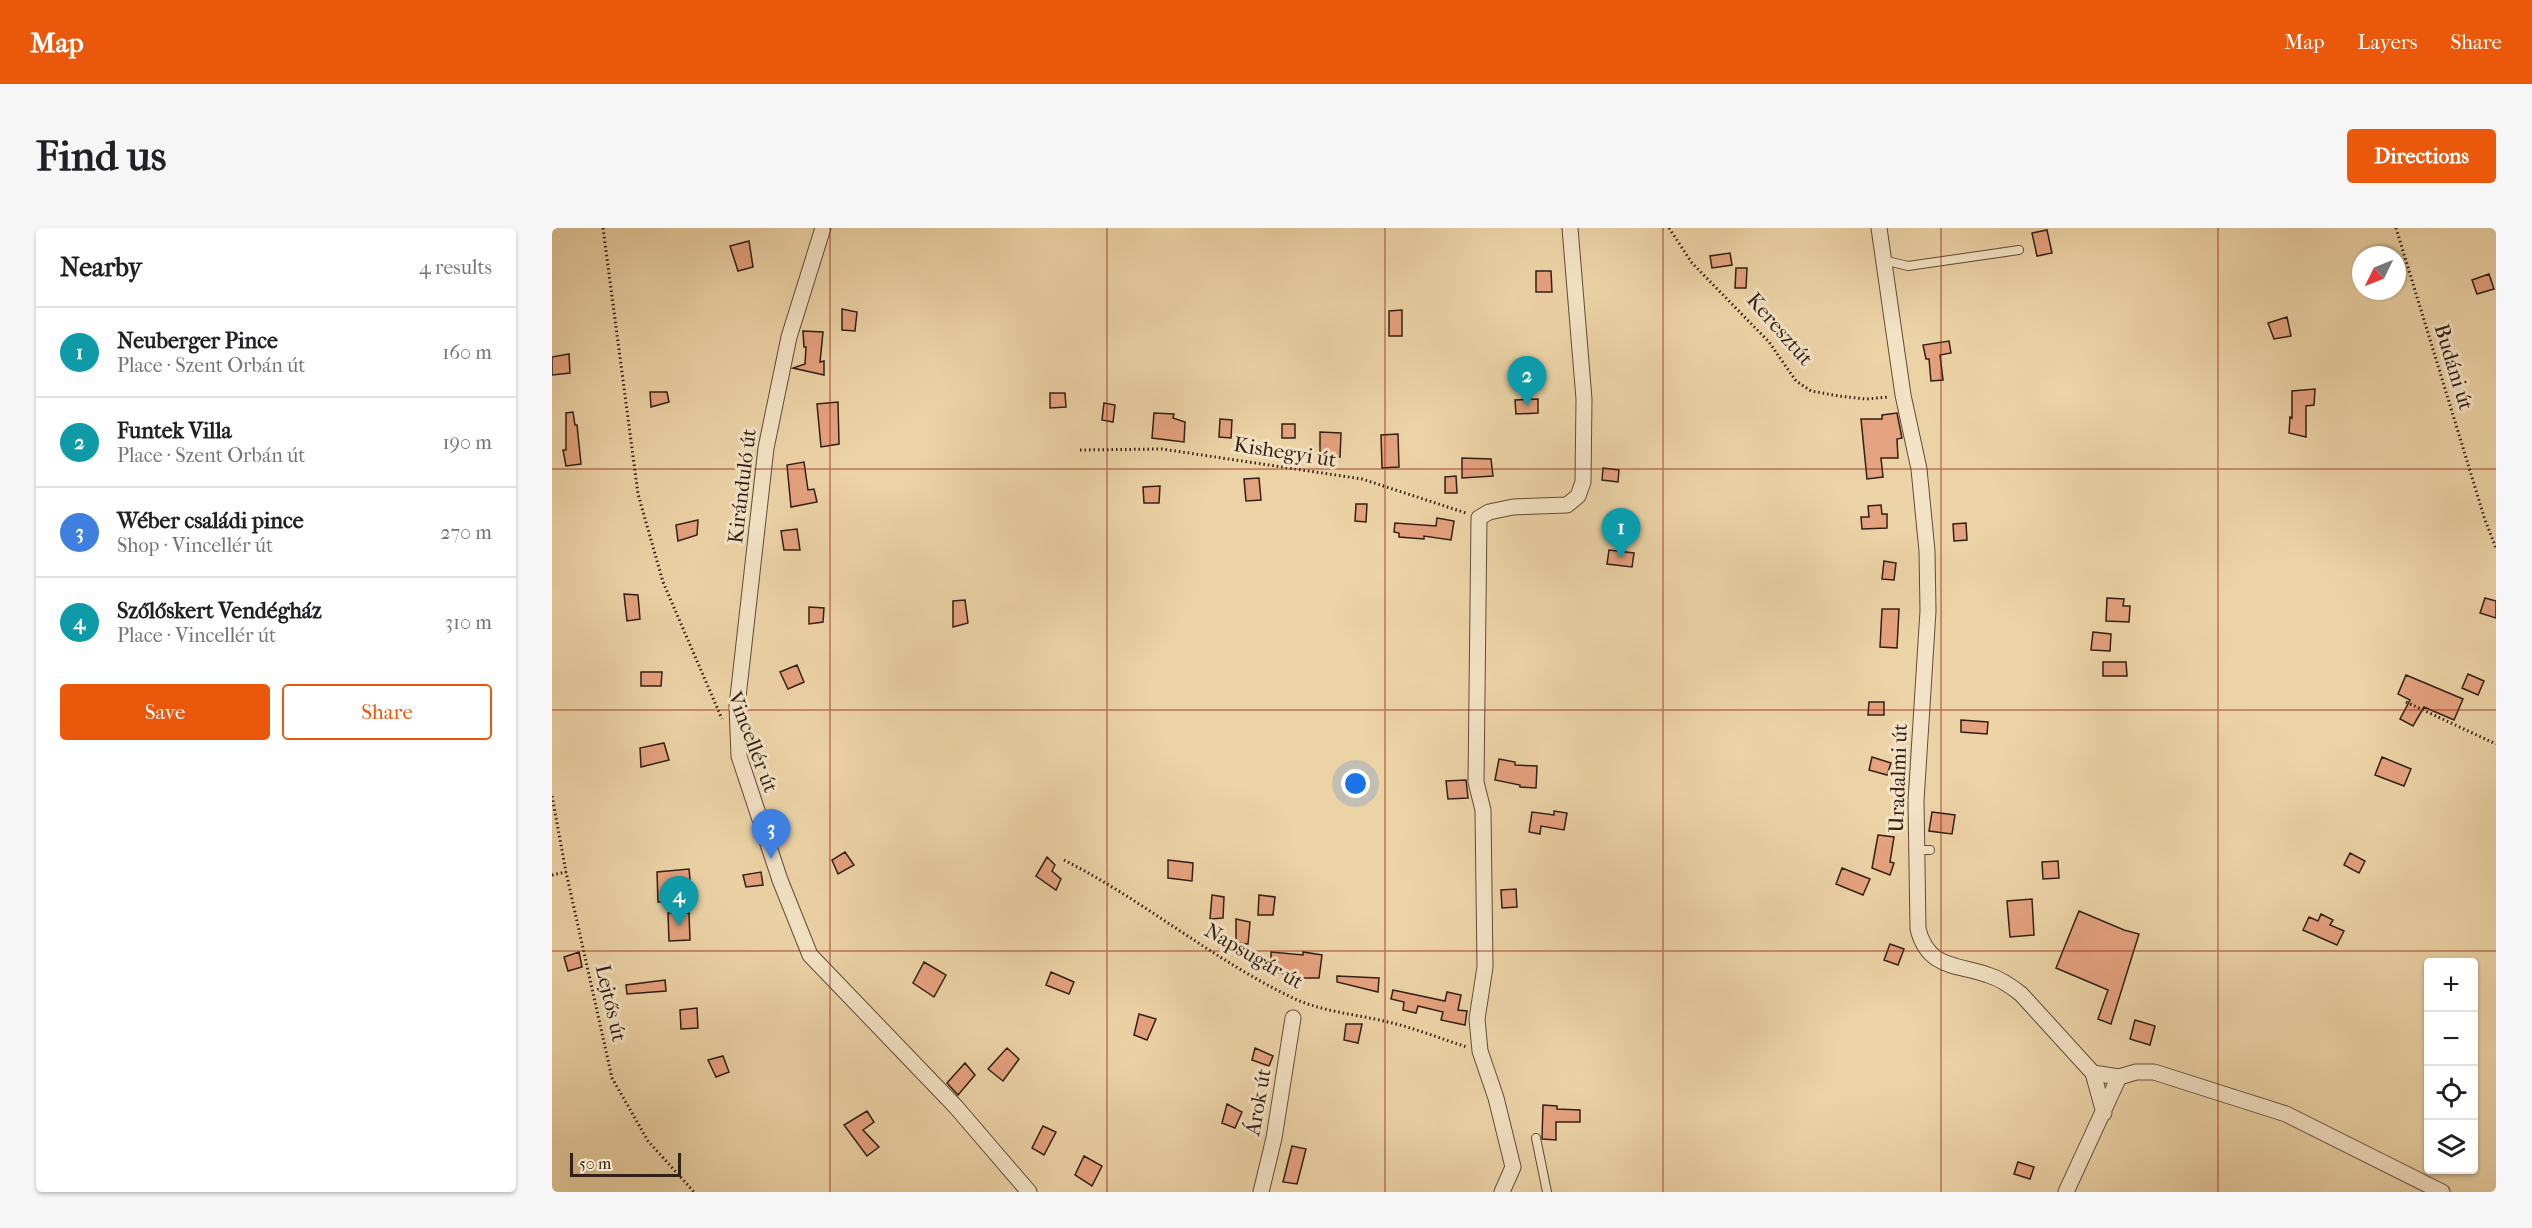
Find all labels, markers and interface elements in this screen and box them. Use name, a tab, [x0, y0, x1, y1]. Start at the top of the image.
text: Map	[30, 26, 84, 59]
text: Map	[2284, 30, 2325, 54]
text: Layers	[2358, 30, 2417, 54]
text: Share	[2450, 30, 2502, 54]
button: Directions	[2347, 129, 2496, 183]
text: Find us	[36, 132, 166, 181]
north arrow	[2352, 246, 2406, 300]
text: Nearby	[60, 252, 142, 283]
text: 4 results	[419, 256, 492, 279]
street label: Keresztút	[1742, 288, 1818, 371]
street label: Budáni út	[2430, 321, 2479, 413]
text: Neuberger Pince	[117, 328, 278, 354]
text: 1	[76, 341, 83, 364]
text: 160 m	[442, 341, 492, 364]
text: Place · Szent Orbán út	[117, 354, 306, 377]
pin: 2	[1508, 356, 1546, 406]
text: Funtek Villa	[117, 418, 232, 444]
street label: Kiránduló út	[723, 427, 761, 545]
text: 2	[74, 431, 85, 454]
text: 190 m	[442, 431, 492, 454]
street label: Kishegyi út	[1232, 432, 1339, 472]
text: Place · Szent Orbán út	[117, 444, 306, 467]
text: Wéber családi pince	[117, 508, 304, 534]
pin: 1	[1602, 508, 1640, 558]
text: 3	[75, 521, 84, 544]
text: 270 m	[440, 521, 492, 544]
text: Shop · Vincellér út	[117, 534, 273, 557]
text: Szőlőskert Vendégház	[117, 598, 322, 624]
text: 4	[74, 611, 85, 634]
text: 310 m	[445, 611, 492, 634]
text: Place · Vincellér út	[117, 624, 276, 647]
button: Save	[60, 684, 270, 740]
button: Share	[282, 684, 492, 740]
street label: Vincellér út	[722, 687, 783, 796]
street label: Uradalmi út	[1884, 722, 1912, 833]
your location	[1341, 769, 1370, 798]
pin: 3	[752, 810, 790, 859]
pin: 4	[660, 876, 698, 926]
street label: Napsugár út	[1200, 918, 1308, 994]
map controls	[2424, 958, 2478, 1174]
button: +	[2424, 958, 2478, 1012]
street label: Lejtős út	[591, 962, 632, 1044]
button: −	[2424, 1012, 2478, 1066]
street label: Árok út	[1240, 1066, 1276, 1138]
button: locate	[2424, 1066, 2478, 1120]
button: layers	[2424, 1120, 2478, 1174]
scale bar	[570, 1150, 681, 1178]
text: 50 m	[579, 1154, 611, 1173]

